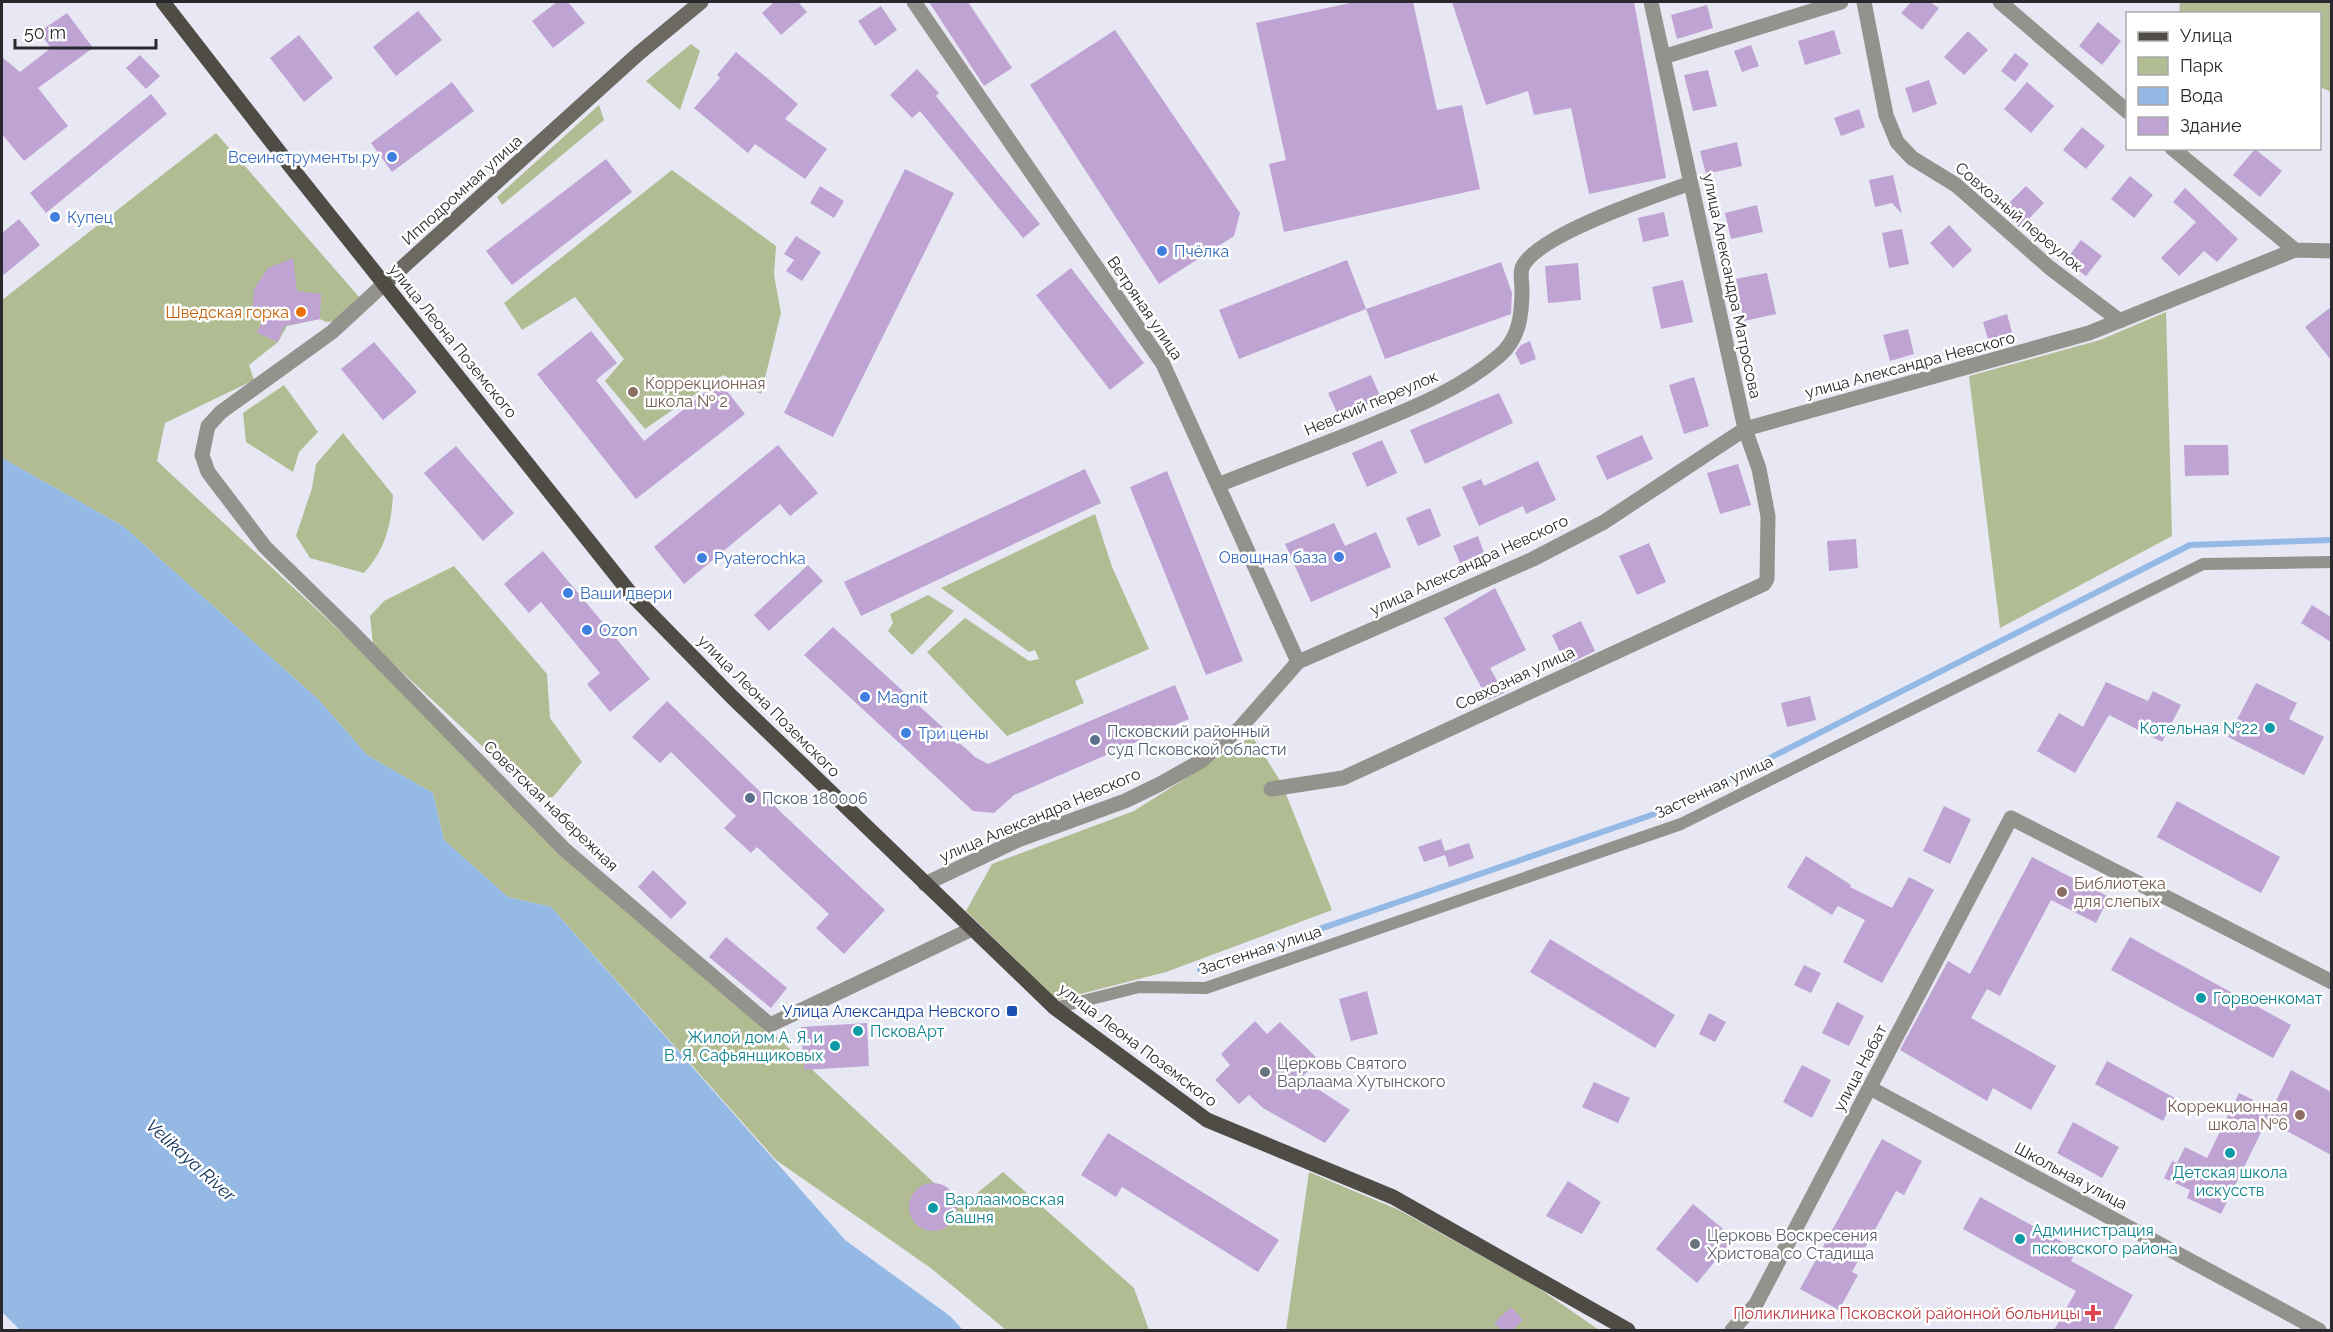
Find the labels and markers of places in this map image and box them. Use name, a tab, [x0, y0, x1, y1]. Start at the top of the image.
place label: Всеинструменты.ру	[228, 148, 380, 167]
marker: Всеинструменты.ру	[385, 150, 399, 164]
place label: Купец	[67, 208, 113, 227]
marker: Купец	[48, 210, 62, 224]
place label: Пчёлка	[1174, 242, 1229, 261]
marker: Пчёлка	[1155, 244, 1169, 258]
place label: Шведская горка	[166, 303, 289, 322]
marker: Шведская горка	[294, 305, 308, 319]
place label: Коррекционная школа № 2	[645, 374, 766, 411]
marker: Коррекционная школа № 2	[626, 385, 640, 399]
place label: Овощная база	[1219, 548, 1327, 567]
place label: Pyaterochka	[714, 549, 806, 568]
marker: Овощная база	[1332, 550, 1346, 564]
marker: Pyaterochka	[695, 551, 709, 565]
place label: Ваши двери	[580, 584, 672, 603]
marker: Ваши двери	[561, 586, 575, 600]
place label: Ozon	[599, 621, 638, 640]
marker: Ozon	[580, 623, 594, 637]
place label: Magnit	[877, 688, 928, 707]
marker: Magnit	[858, 690, 872, 704]
place label: Котельная №22	[2140, 719, 2258, 738]
marker: Котельная №22	[2263, 721, 2277, 735]
place label: Псковский районный суд Псковской области	[1107, 722, 1287, 759]
place label: Три цены	[918, 724, 989, 743]
marker: Три цены	[899, 726, 913, 740]
marker: Псковский районный суд Псковской области	[1088, 733, 1102, 747]
place label: Псков 180006	[762, 789, 868, 808]
marker: Псков 180006	[743, 791, 757, 805]
place label: Библиотека для слепых	[2074, 874, 2166, 911]
marker: Библиотека для слепых	[2055, 885, 2069, 899]
place label: Горвоенкомат	[2213, 989, 2323, 1008]
marker: Горвоенкомат	[2194, 991, 2208, 1005]
place label: Улица Александра Невского	[782, 1002, 1000, 1021]
marker: Улица Александра Невского	[1005, 1004, 1019, 1018]
place label: ПсковАрт	[870, 1022, 945, 1041]
marker: ПсковАрт	[851, 1024, 865, 1038]
place label: Жилой дом А. Я. и В. Я. Сафьянщиковых	[664, 1028, 823, 1065]
marker: Жилой дом А. Я. и В. Я. Сафьянщиковых	[828, 1039, 842, 1053]
place label: Церковь Святого Варлаама Хутынского	[1277, 1054, 1446, 1091]
marker: Церковь Святого Варлаама Хутынского	[1258, 1065, 1272, 1079]
place label: Коррекционная школа №6	[2167, 1097, 2288, 1134]
marker: Коррекционная школа №6	[2293, 1108, 2307, 1122]
marker: Детская школа искусств	[2223, 1146, 2237, 1160]
place label: Детская школа искусств	[2172, 1163, 2288, 1200]
place label: Варлаамовская башня	[945, 1190, 1064, 1227]
marker: Варлаамовская башня	[926, 1201, 940, 1215]
place label: Администрация псковского района	[2032, 1221, 2178, 1258]
place label: Церковь Воскресения Христова со Стадища	[1707, 1226, 1878, 1263]
marker: Администрация псковского района	[2013, 1232, 2027, 1246]
marker: Церковь Воскресения Христова со Стадища	[1688, 1237, 1702, 1251]
place label: Поликлиника Псковской районной больницы	[1733, 1304, 2080, 1323]
marker: Поликлиника Псковской районной больницы	[2084, 1304, 2102, 1322]

